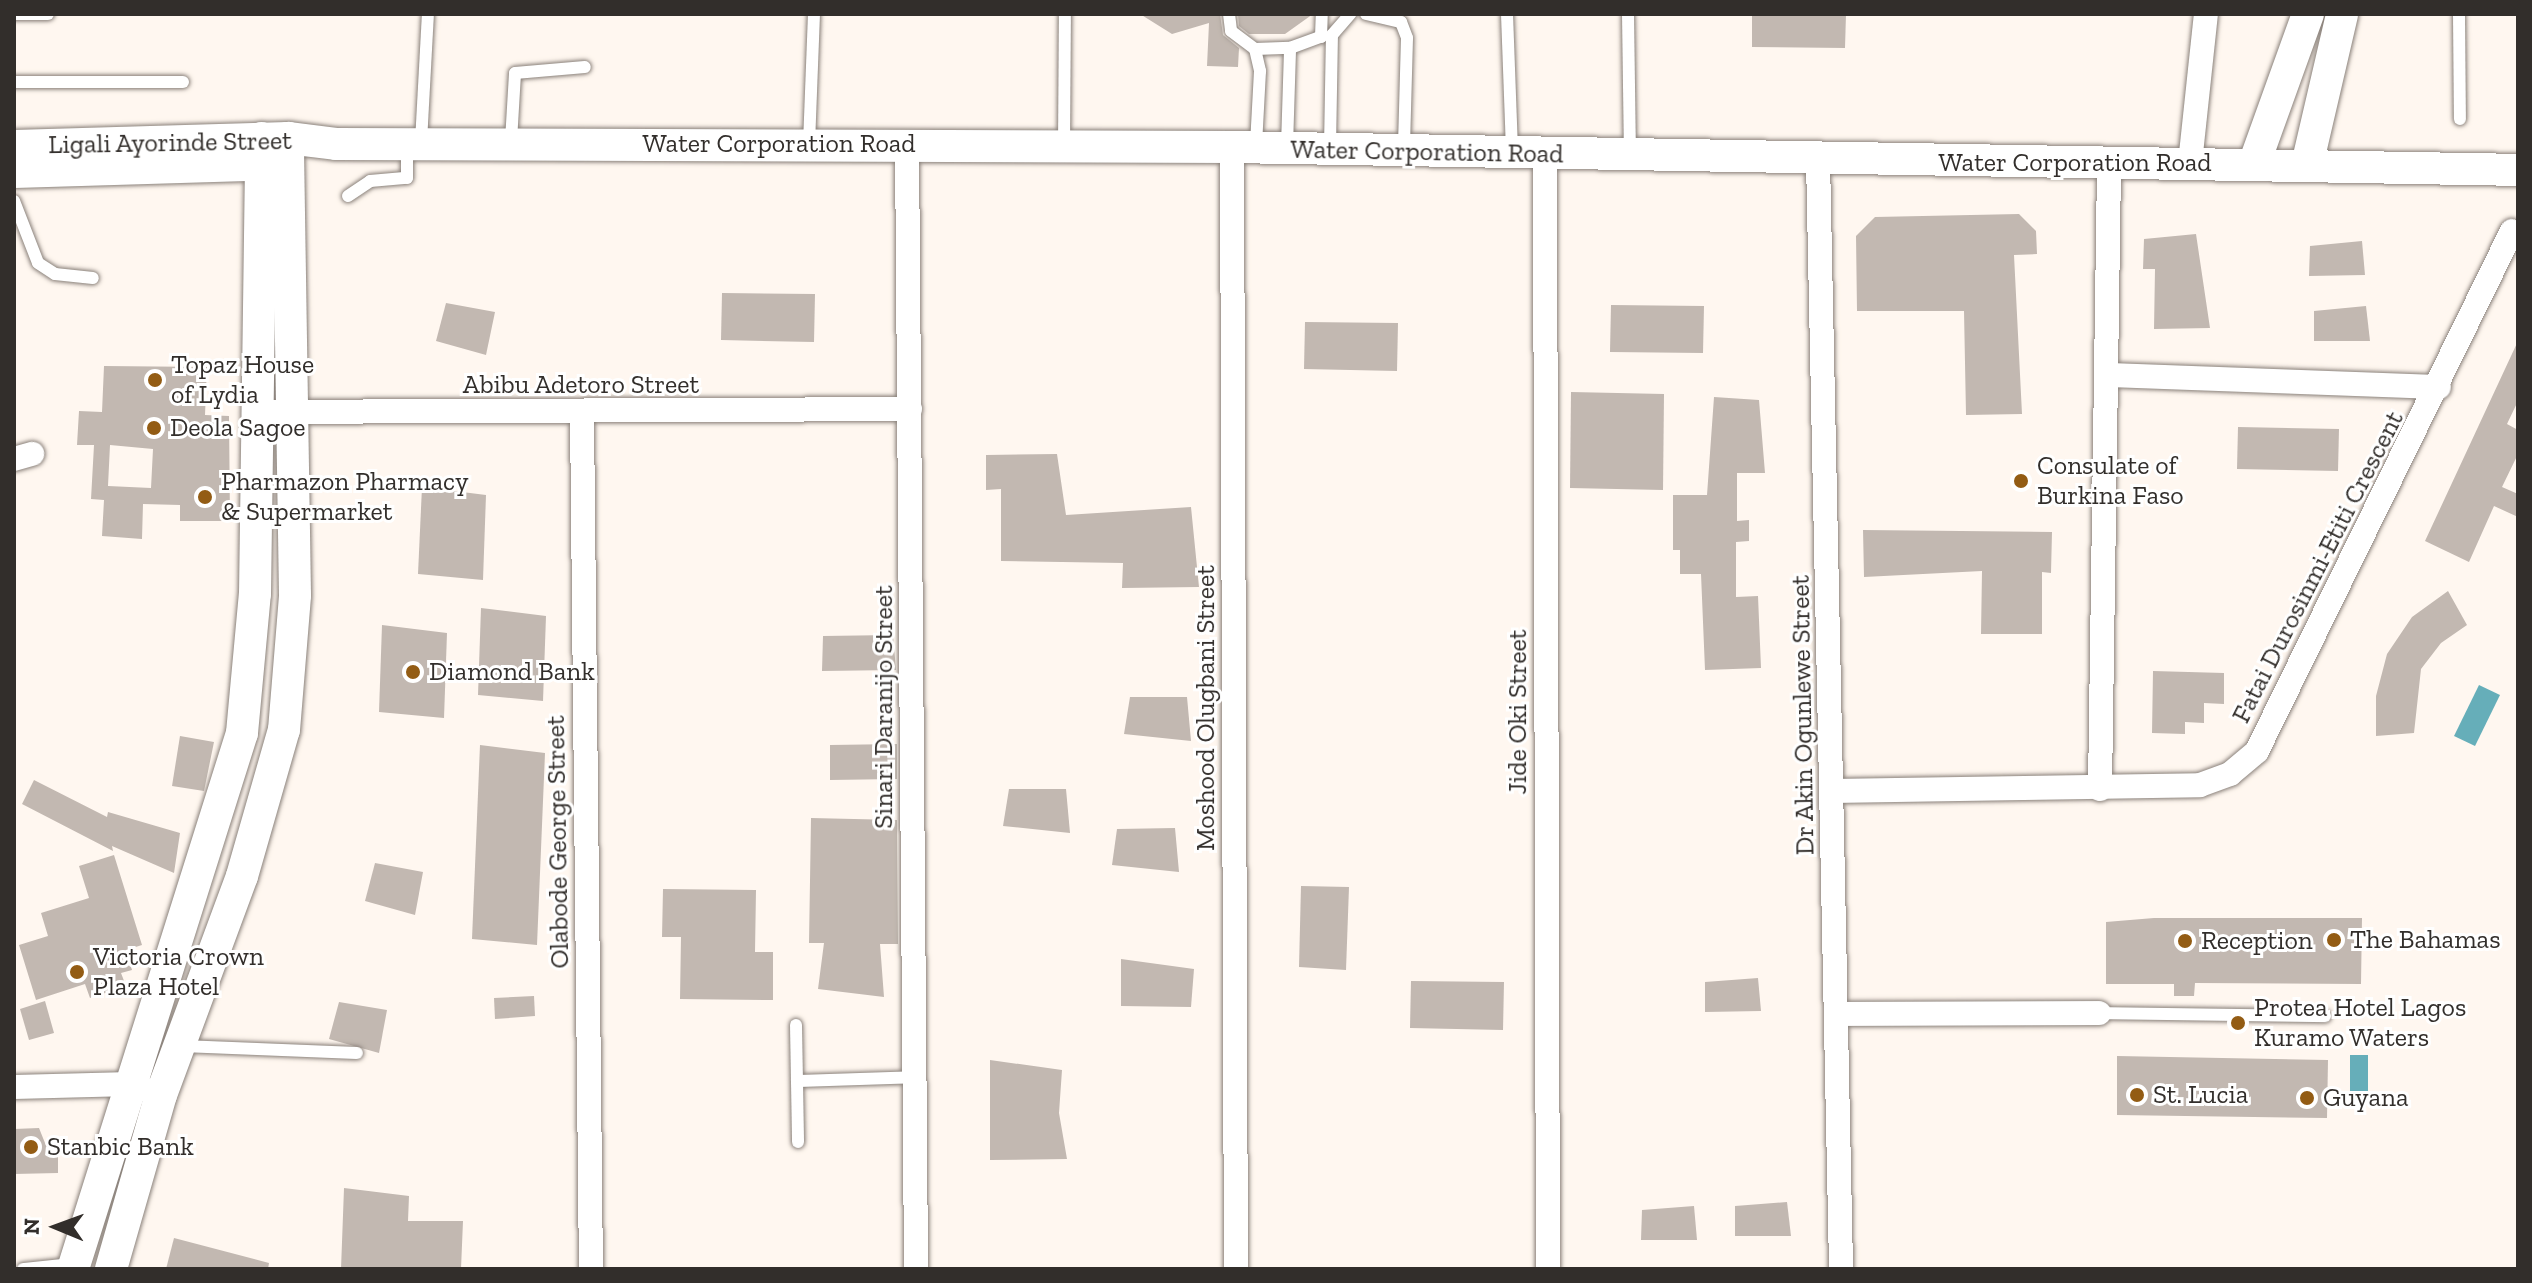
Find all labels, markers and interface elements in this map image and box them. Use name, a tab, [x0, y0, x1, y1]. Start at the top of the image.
street label: Ligali Ayorinde Street	[48, 125, 292, 161]
street label: Water Corporation Road	[642, 128, 916, 160]
street label: Water Corporation Road	[1290, 134, 1564, 170]
street label: Water Corporation Road	[1938, 147, 2212, 179]
place label: Topaz House of Lydia	[171, 349, 314, 410]
street label: Abibu Adetoro Street	[462, 369, 700, 401]
marker: Topaz House of Lydia	[146, 371, 164, 389]
street label: Fatai Durosinmi-Etiti Crescent	[2226, 406, 2410, 728]
place label: Deola Sagoe	[170, 412, 305, 444]
marker: Deola Sagoe	[145, 419, 163, 437]
place label: Consulate of Burkina Faso	[2037, 450, 2184, 512]
place label: Pharmazon Pharmacy & Supermarket	[221, 466, 468, 528]
marker: Consulate of Burkina Faso	[2012, 472, 2030, 490]
marker: Pharmazon Pharmacy & Supermarket	[196, 488, 214, 506]
street label: Moshood Olugbani Street	[1190, 565, 1222, 851]
street label: Dr Akin Ogunlewe Street	[1785, 574, 1821, 856]
street label: Sinari Daranijo Street	[868, 585, 900, 829]
street label: Jide Oki Street	[1502, 630, 1534, 794]
place label: Diamond Bank	[429, 656, 595, 688]
marker: Diamond Bank	[404, 663, 422, 681]
street label: Olabode George Street	[540, 715, 576, 969]
place label: The Bahamas	[2350, 924, 2501, 956]
place label: Reception	[2201, 925, 2313, 957]
marker: The Bahamas	[2325, 931, 2343, 949]
marker: Reception	[2176, 932, 2194, 950]
place label: Victoria Crown Plaza Hotel	[93, 941, 264, 1002]
marker: Victoria Crown Plaza Hotel	[68, 963, 86, 981]
place label: Protea Hotel Lagos Kuramo Waters	[2254, 992, 2466, 1054]
marker: Protea Hotel Lagos Kuramo Waters	[2229, 1014, 2247, 1032]
place label: St. Lucia	[2153, 1079, 2248, 1111]
place label: Guyana	[2323, 1082, 2408, 1114]
marker: St. Lucia	[2128, 1086, 2146, 1104]
marker: Guyana	[2298, 1089, 2316, 1107]
place label: Stanbic Bank	[47, 1131, 194, 1163]
marker: Stanbic Bank	[22, 1138, 40, 1156]
north arrow	[16, 1187, 96, 1267]
text: N	[18, 1218, 45, 1235]

